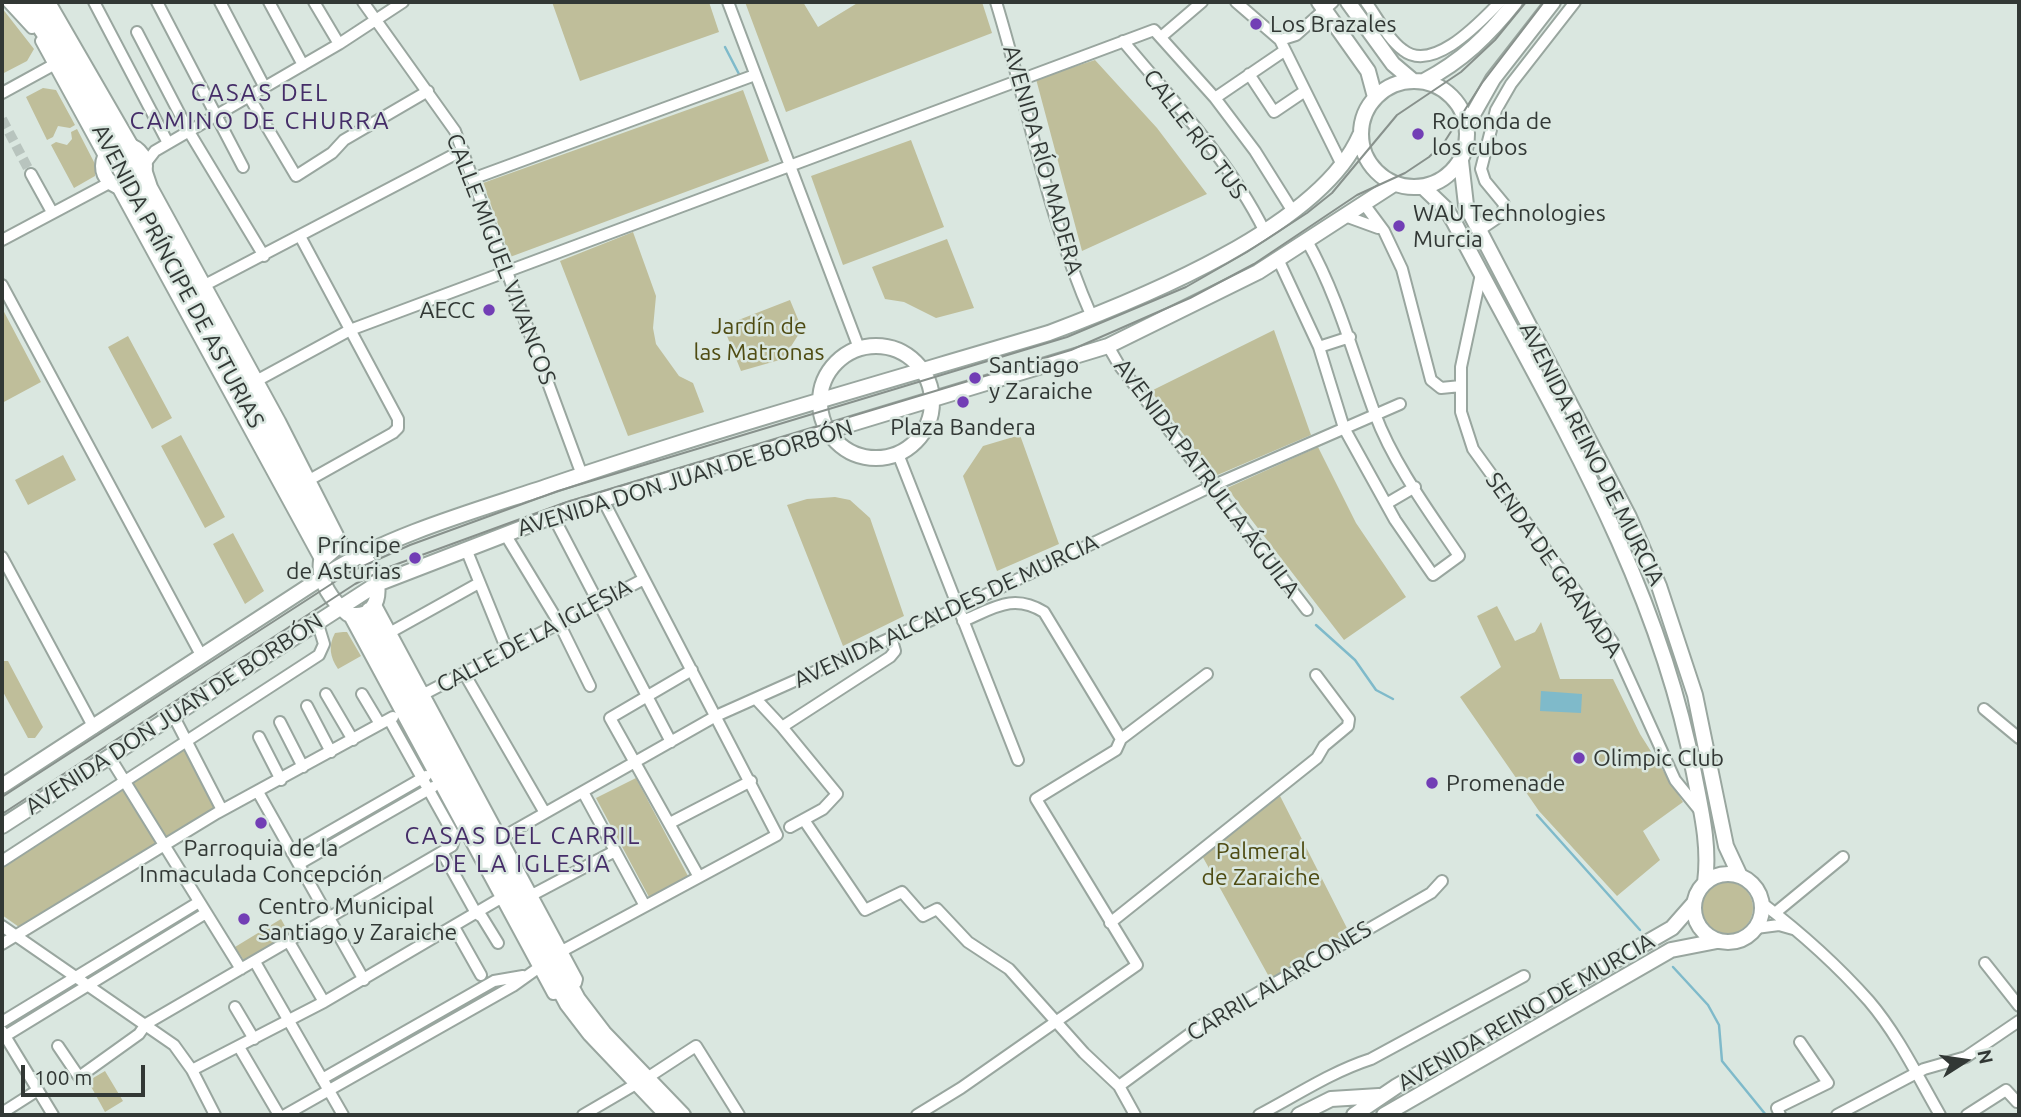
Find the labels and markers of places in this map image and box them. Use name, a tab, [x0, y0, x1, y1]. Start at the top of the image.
place label: Los Brazales	[1270, 10, 1397, 38]
marker: Los Brazales	[1248, 16, 1264, 32]
place label: Rotonda de los cubos	[1432, 107, 1552, 161]
marker: Rotonda de los cubos	[1410, 126, 1426, 142]
place label: WAU Technologies Murcia	[1413, 199, 1606, 253]
marker: WAU Technologies Murcia	[1391, 218, 1407, 234]
place label: AECC	[420, 296, 475, 324]
marker: AECC	[481, 302, 497, 318]
place label: Santiago y Zaraiche	[989, 351, 1093, 405]
marker: Santiago y Zaraiche	[967, 370, 983, 386]
marker: Plaza Bandera	[955, 394, 971, 410]
place label: Plaza Bandera	[890, 413, 1036, 441]
place label: Príncipe de Asturias	[286, 531, 401, 585]
marker: Príncipe de Asturias	[407, 550, 423, 566]
place label: Olimpic Club	[1593, 744, 1724, 772]
marker: Olimpic Club	[1571, 750, 1587, 766]
place label: Promenade	[1446, 769, 1566, 797]
marker: Promenade	[1424, 775, 1440, 791]
marker: Parroquia de la Inmaculada Concepción	[253, 815, 269, 831]
place label: Parroquia de la Inmaculada Concepción	[139, 834, 383, 888]
place label: Centro Municipal Santiago y Zaraiche	[258, 892, 457, 946]
marker: Centro Municipal Santiago y Zaraiche	[236, 911, 252, 927]

